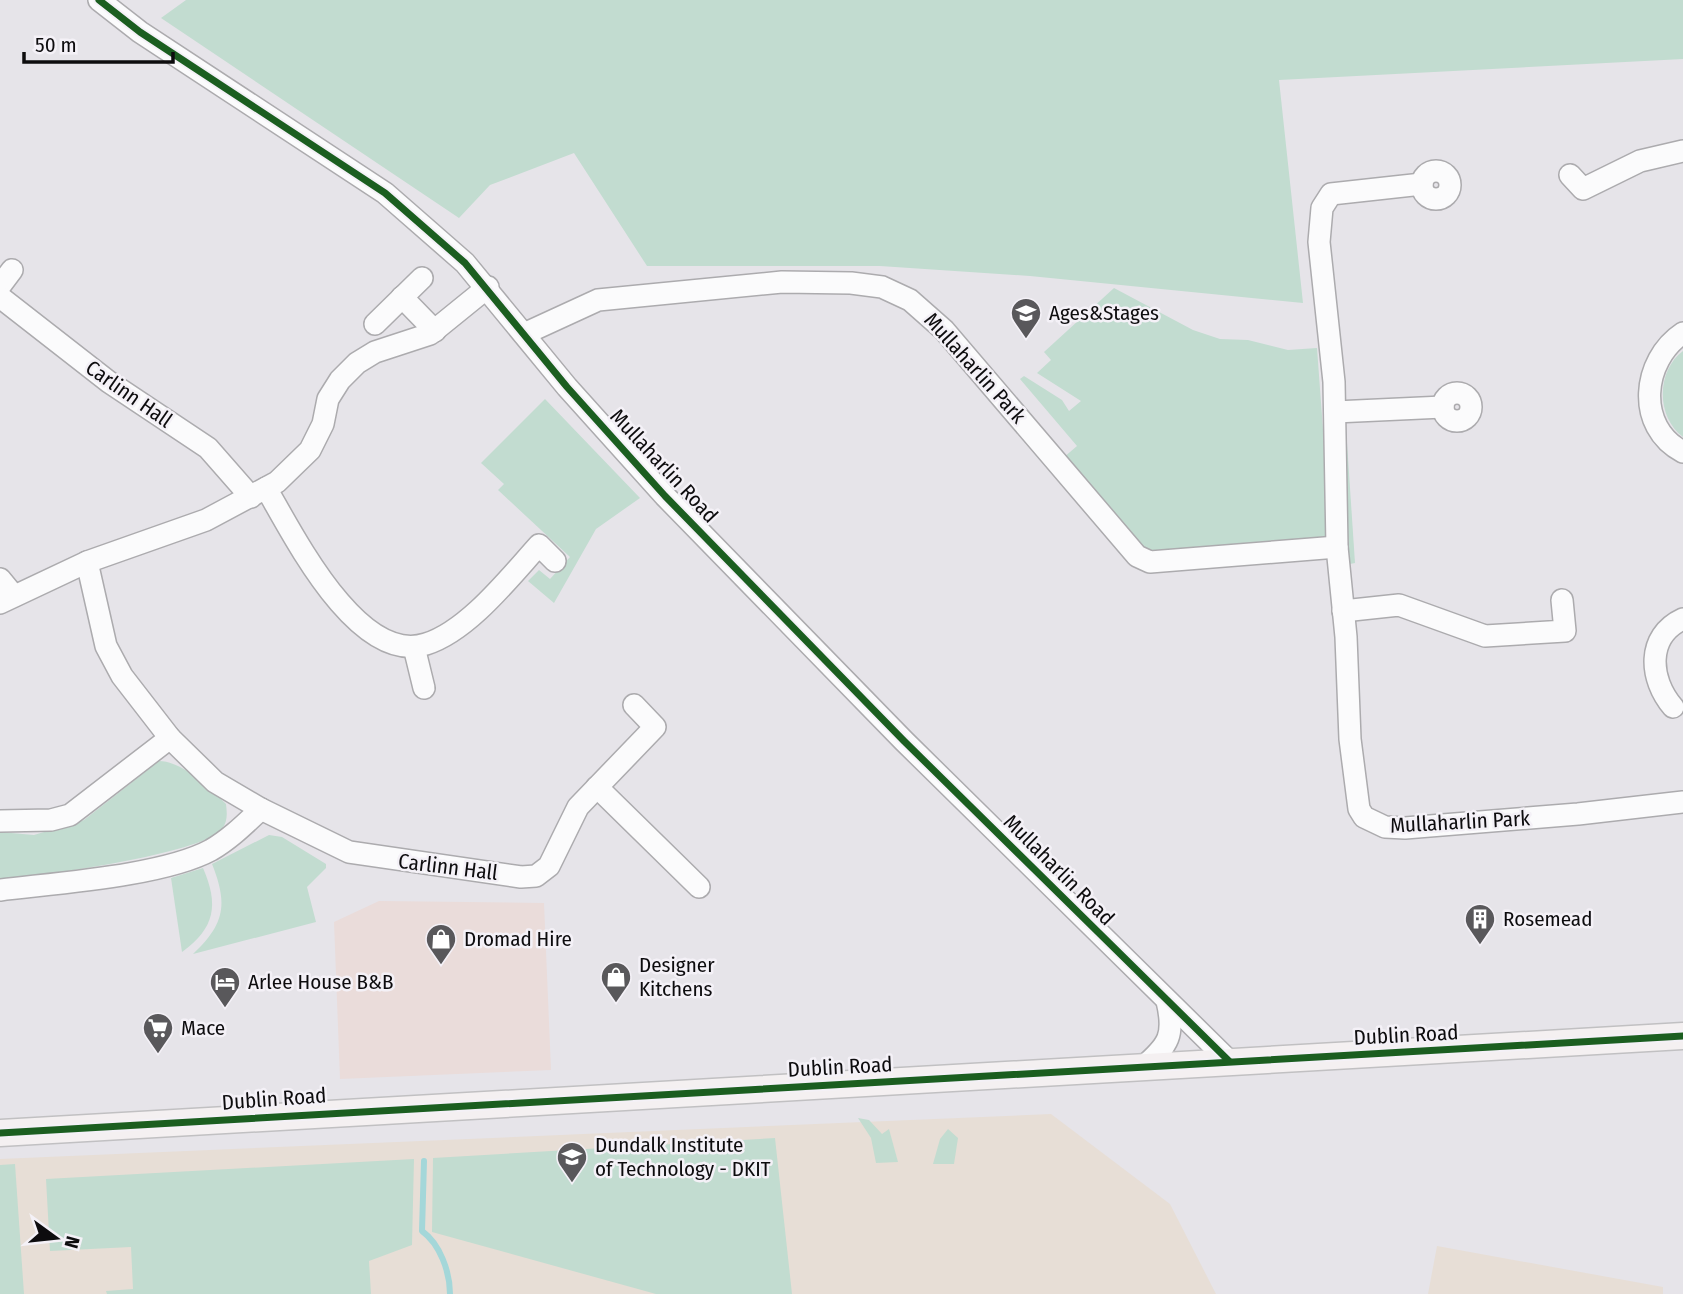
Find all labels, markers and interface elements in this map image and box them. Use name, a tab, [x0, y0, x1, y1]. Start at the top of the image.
scale bar	[24, 21, 173, 65]
text: 50 m	[35, 32, 77, 58]
school or university icon: Ages&Stages	[1009, 296, 1043, 340]
place label: Ages&Stages	[1049, 300, 1159, 326]
street label: Mullaharlin Park	[918, 307, 1032, 429]
street label: Carlinn Hall	[81, 355, 178, 434]
street label: Mullaharlin Road	[605, 404, 723, 528]
street label: Mullaharlin Park	[1389, 805, 1531, 839]
street label: Mullaharlin Road	[998, 809, 1120, 931]
street label: Carlinn Hall	[397, 848, 500, 886]
building icon: Rosemead	[1463, 902, 1497, 946]
place label: Rosemead	[1503, 906, 1592, 932]
shop icon: Dromad Hire	[424, 922, 458, 966]
place label: Dromad Hire	[464, 926, 572, 952]
place label: Designer Kitchens	[639, 952, 715, 1002]
shop icon: Designer Kitchens	[599, 960, 633, 1004]
hotel icon: Arlee House B&B	[208, 965, 242, 1009]
place label: Arlee House B&B	[248, 969, 393, 995]
supermarket icon: Mace	[141, 1011, 175, 1055]
place label: Mace	[181, 1015, 225, 1041]
street label: Dublin Road	[1353, 1019, 1459, 1051]
street label: Dublin Road	[787, 1051, 893, 1083]
street label: Dublin Road	[221, 1082, 327, 1116]
place label: Dundalk Institute of Technology - DKIT	[595, 1132, 771, 1182]
school or university icon: Dundalk Institute of Technology - DKIT	[555, 1140, 589, 1184]
north arrow	[21, 1203, 91, 1273]
text: N	[59, 1234, 85, 1251]

